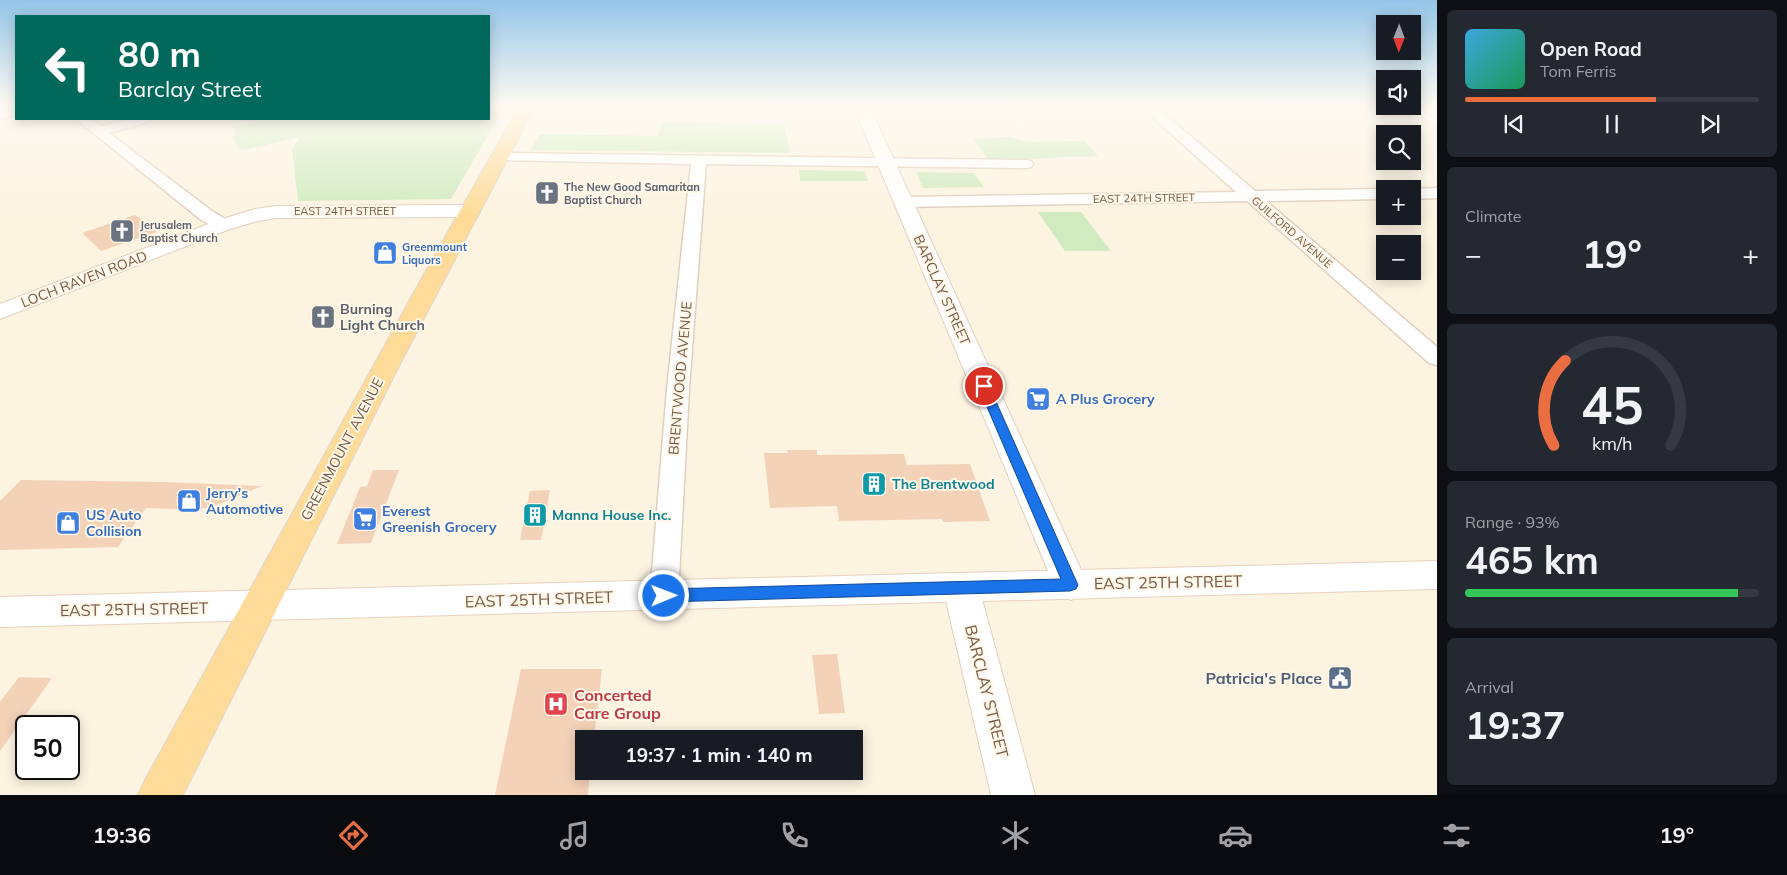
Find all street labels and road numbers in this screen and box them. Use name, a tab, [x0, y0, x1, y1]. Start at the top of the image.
street label: EAST 24TH STREET	[1093, 190, 1195, 206]
street label: GUILFORD AVENUE	[1249, 193, 1335, 271]
street label: EAST 24TH STREET	[294, 204, 396, 218]
street label: BARCLAY STREET	[910, 232, 975, 349]
street label: LOCH RAVEN ROAD	[18, 247, 150, 311]
street label: BRENTWOOD AVENUE	[664, 300, 696, 456]
street label: GREENMOUNT AVENUE	[297, 375, 387, 523]
street label: EAST 25TH STREET	[1094, 571, 1243, 593]
street label: EAST 25TH STREET	[464, 586, 614, 612]
street label: EAST 25TH STREET	[60, 598, 209, 620]
street label: BARCLAY STREET	[961, 623, 1013, 760]

